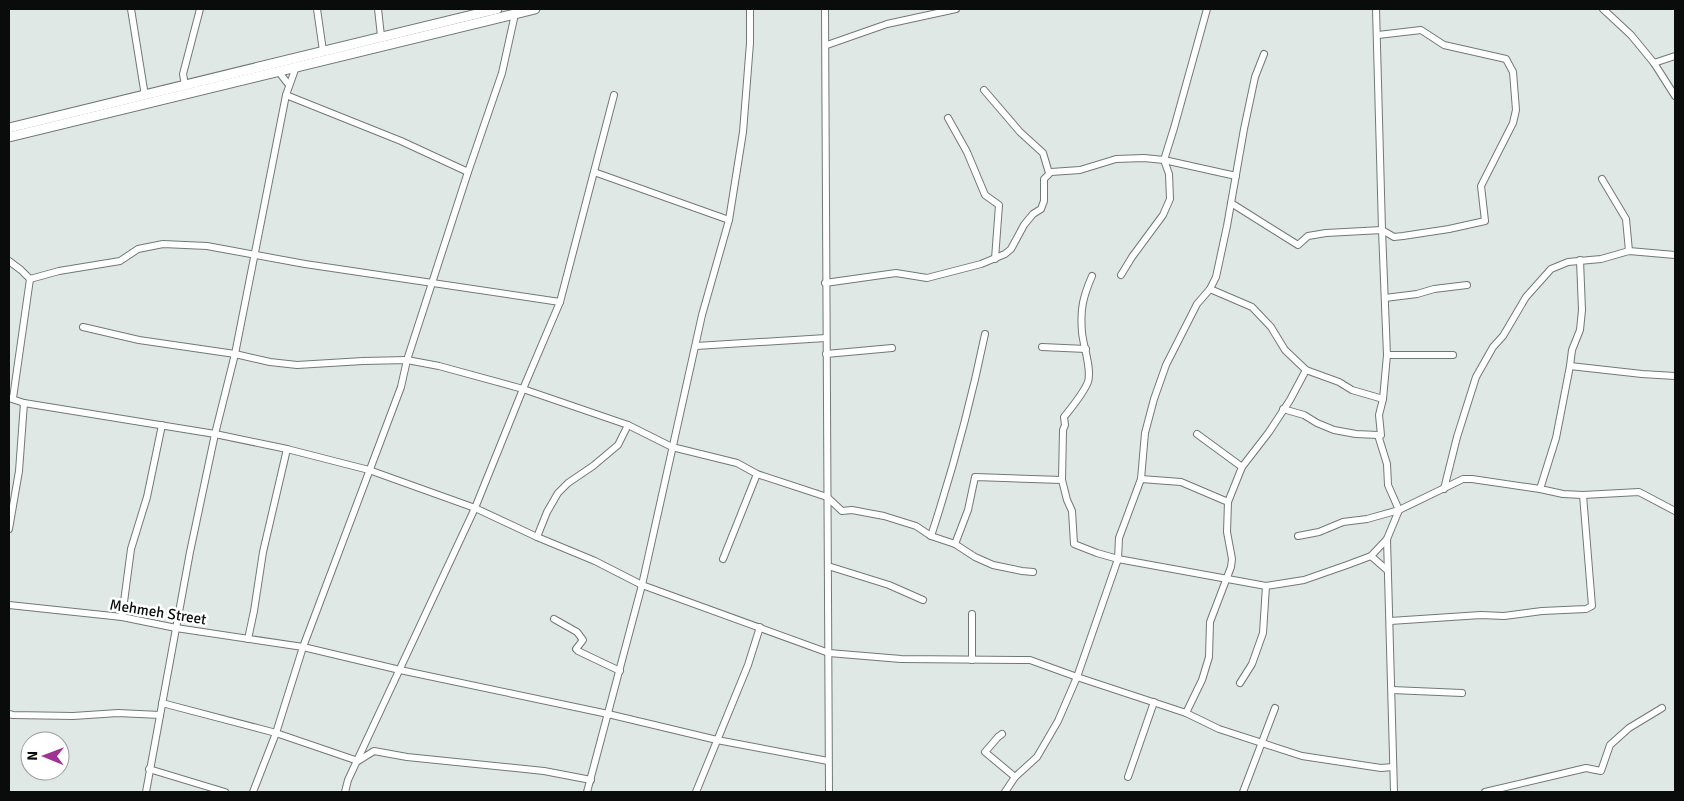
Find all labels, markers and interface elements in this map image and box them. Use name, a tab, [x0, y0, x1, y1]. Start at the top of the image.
street label: Mehmeh Street	[108, 595, 208, 629]
north arrow	[20, 731, 70, 781]
text: N	[24, 751, 41, 761]

